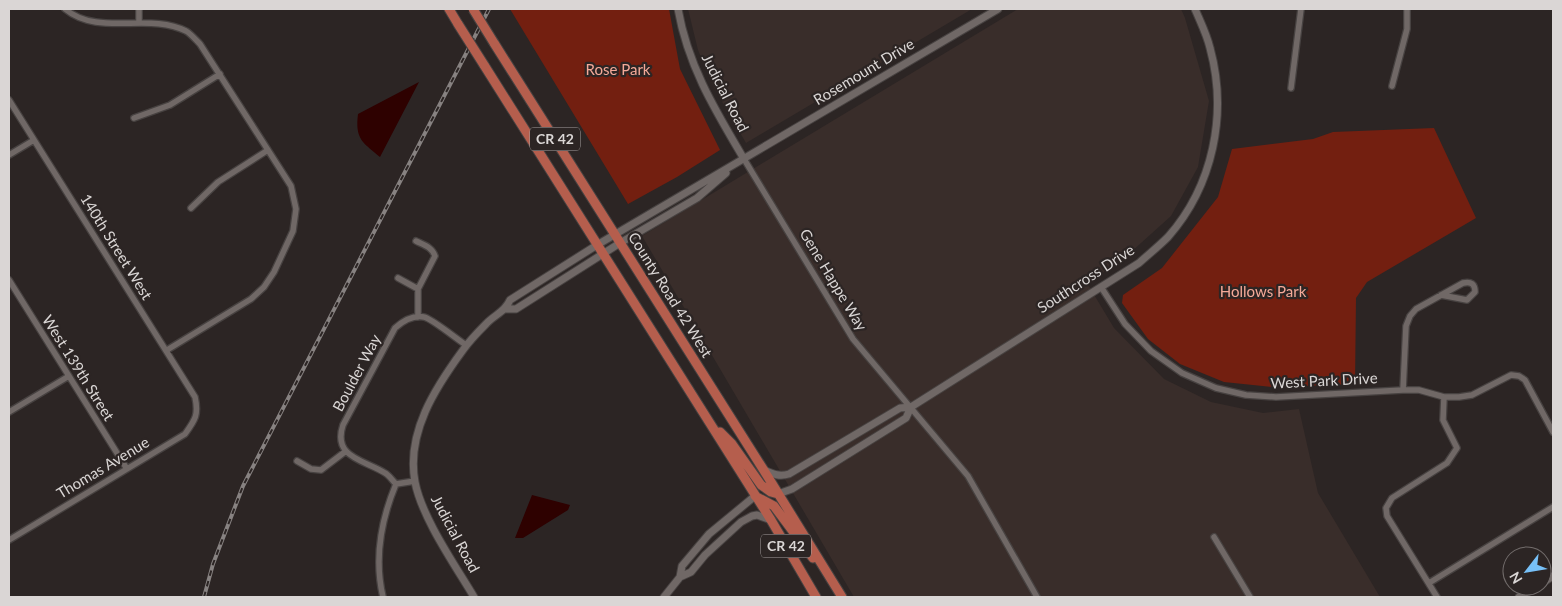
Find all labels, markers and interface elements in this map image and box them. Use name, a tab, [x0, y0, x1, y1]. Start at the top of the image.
street label: Rosemount Drive	[810, 34, 917, 108]
street label: Judicial Road	[698, 50, 753, 135]
park label: Rose Park	[586, 60, 651, 78]
road number: CR 42	[530, 128, 580, 150]
street label: 140th Street West	[77, 190, 157, 303]
street label: Gene Happe Way	[796, 225, 871, 334]
street label: County Road 42 West	[625, 229, 717, 361]
street label: Southcross Drive	[1034, 240, 1137, 316]
park label: Hollows Park	[1220, 282, 1307, 300]
street label: West 139th Street	[39, 311, 119, 424]
street label: Boulder Way	[328, 331, 384, 414]
street label: West Park Drive	[1270, 368, 1378, 392]
street label: Thomas Avenue	[53, 432, 152, 502]
street label: Judicial Road	[428, 492, 484, 575]
road number: CR 42	[761, 534, 811, 558]
north arrow	[1502, 546, 1552, 596]
text: N	[1505, 569, 1525, 587]

